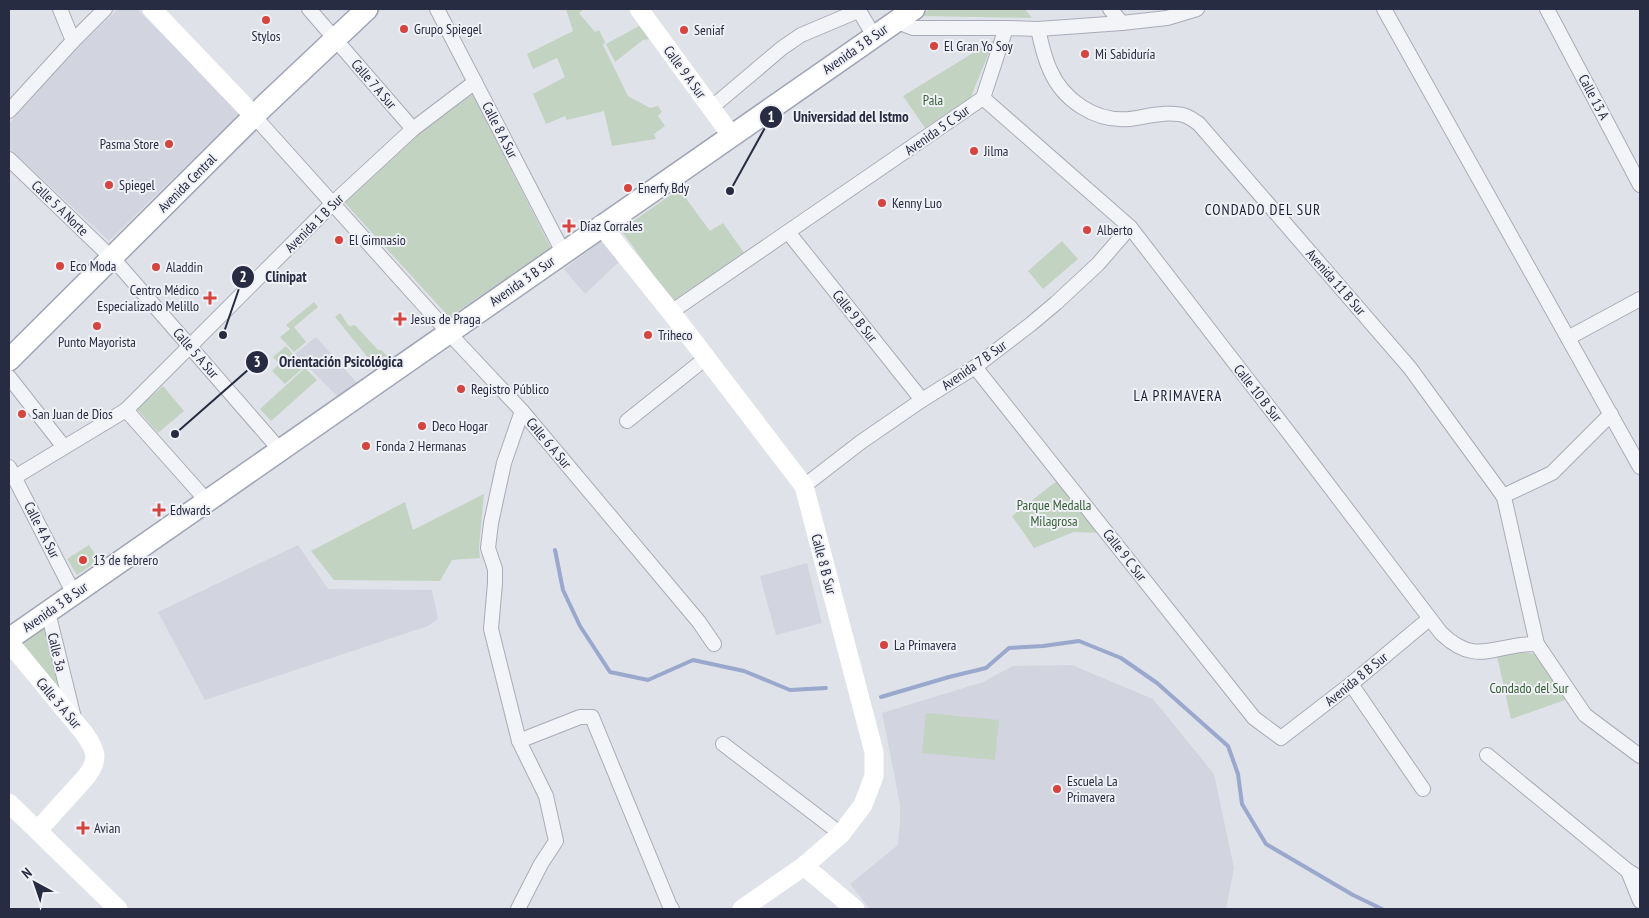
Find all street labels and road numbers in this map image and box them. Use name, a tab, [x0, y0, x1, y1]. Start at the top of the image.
street label: Avenida 3 B Sur	[819, 20, 891, 78]
street label: Calle 9 A Sur	[660, 42, 710, 102]
street label: Calle 7 A Sur	[347, 55, 401, 113]
street label: Calle 13 A	[1575, 71, 1614, 123]
street label: Calle 8 A Sur	[478, 99, 522, 161]
street label: Avenida 5 C Sur	[901, 101, 973, 159]
street label: Avenida Central	[154, 149, 221, 216]
street label: Calle 5 A Norte	[28, 176, 92, 240]
street label: Avenida 1 B Sur	[281, 190, 347, 256]
street label: Avenida 11 B Sur	[1302, 245, 1370, 319]
street label: Avenida 3 B Sur	[486, 252, 558, 310]
street label: Calle 9 B Sur	[829, 286, 882, 346]
street label: Calle 5 A Sur	[169, 324, 223, 382]
street label: Avenida 7 B Sur	[938, 336, 1010, 394]
street label: Calle 10 B Sur	[1230, 361, 1286, 426]
street label: Calle 6 A Sur	[522, 414, 576, 472]
street label: Calle 4 A Sur	[20, 499, 64, 561]
street label: Calle 9 C Sur	[1099, 525, 1151, 585]
street label: Calle 8 B Sur	[807, 532, 841, 596]
street label: Avenida 3 B Sur	[19, 578, 91, 636]
street label: Calle 3a	[44, 631, 70, 673]
street label: Avenida 8 B Sur	[1321, 648, 1391, 710]
street label: Calle 3 A Sur	[32, 674, 86, 732]

